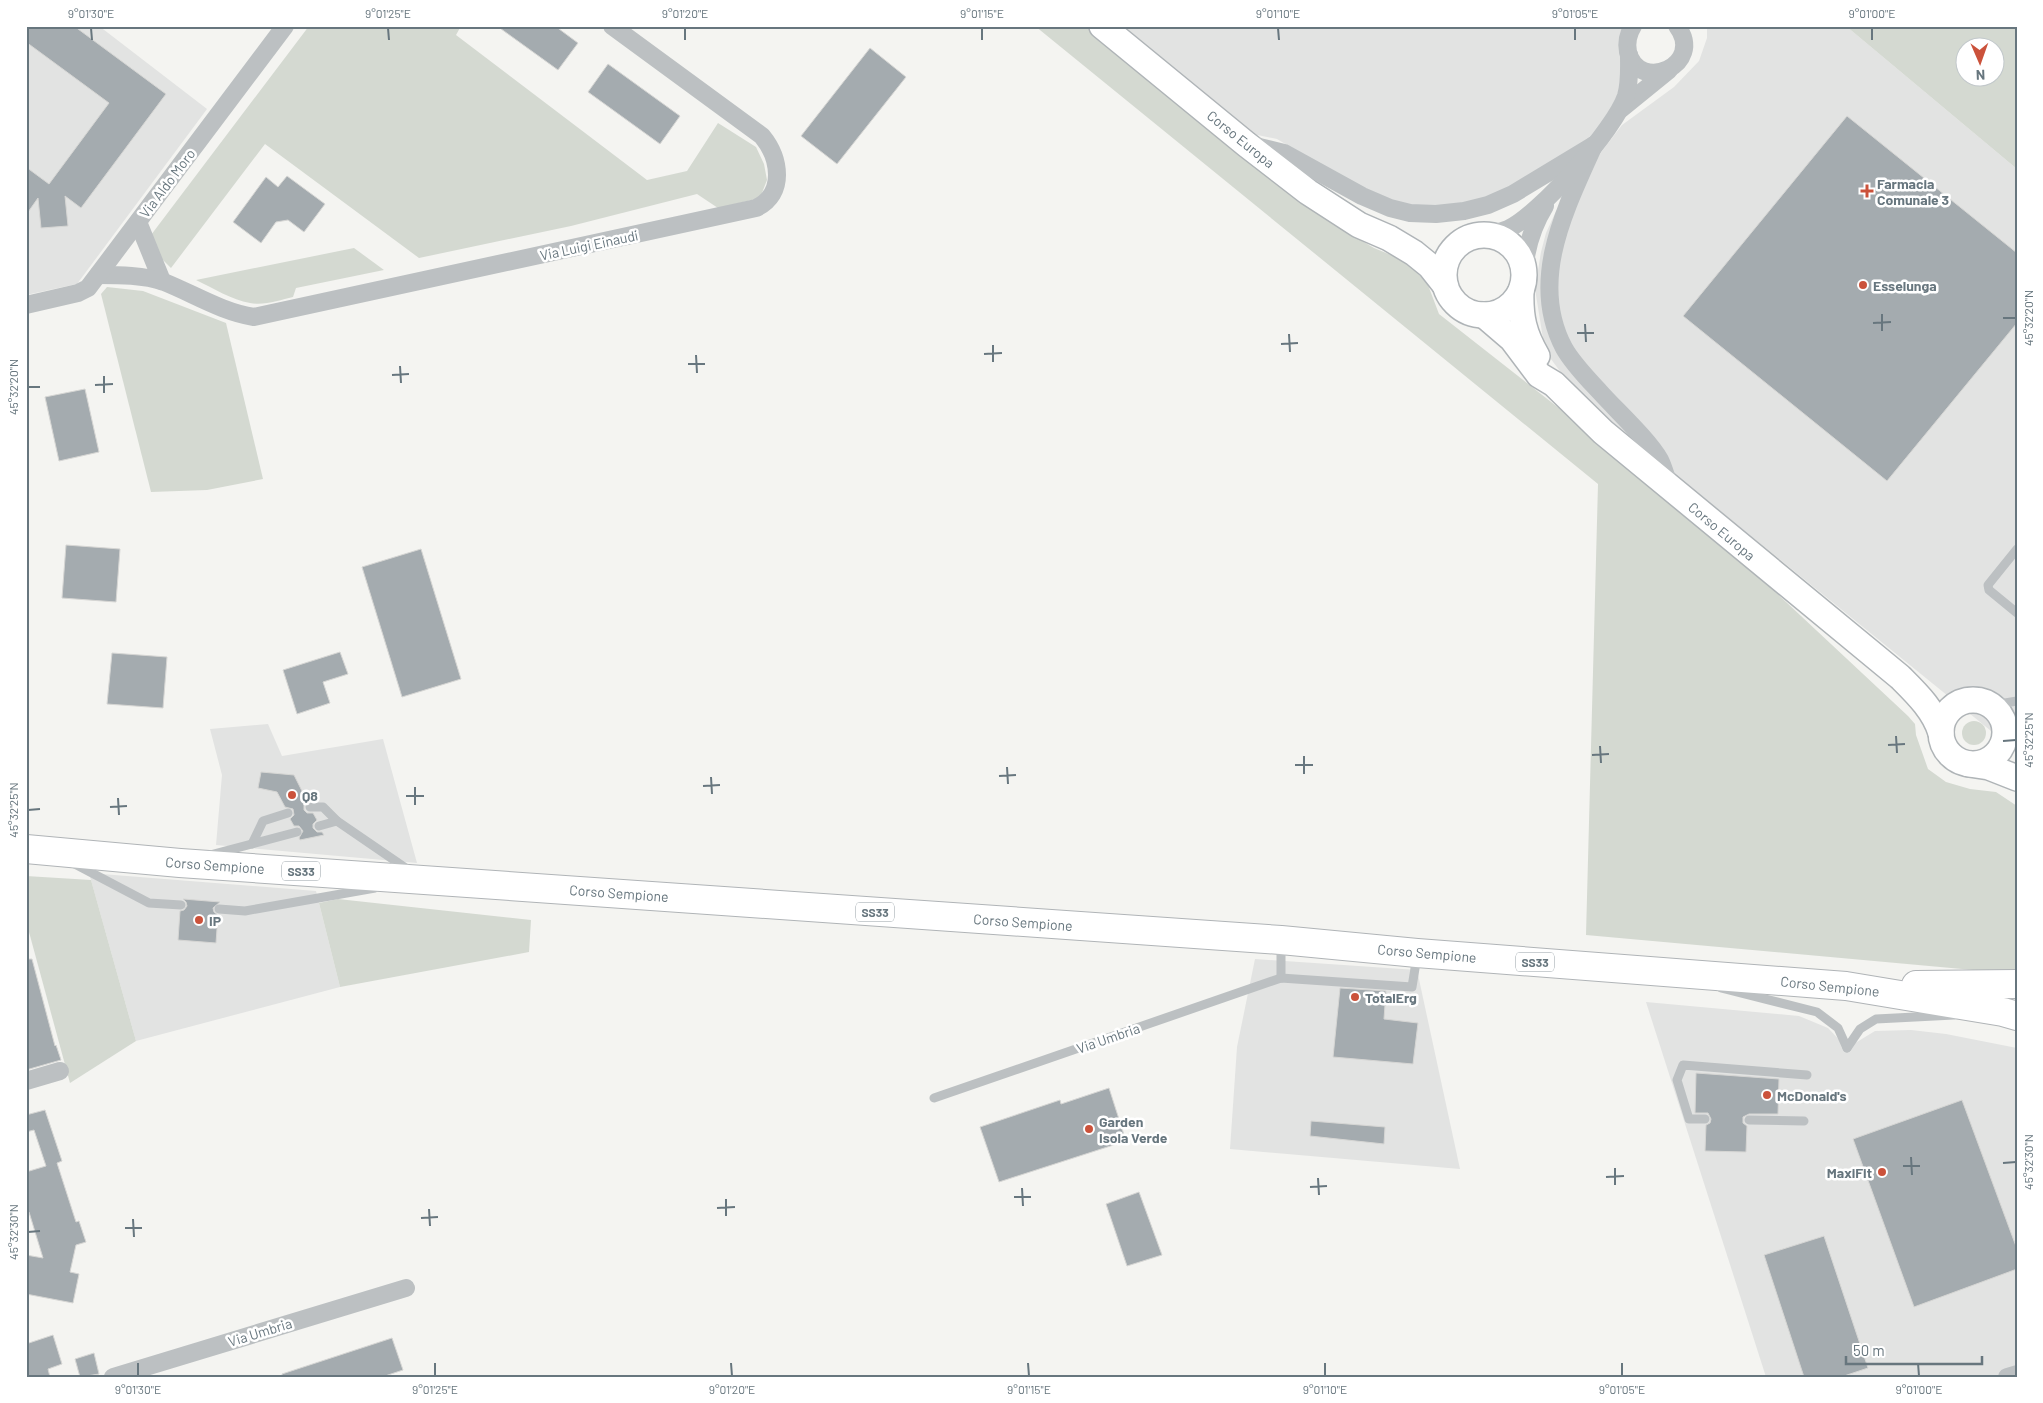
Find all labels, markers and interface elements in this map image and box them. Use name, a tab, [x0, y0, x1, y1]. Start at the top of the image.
text: 9°01'30"E	[68, 6, 114, 20]
text: 9°01'25"E	[365, 6, 411, 20]
text: 9°01'20"E	[662, 6, 708, 20]
text: 9°01'15"E	[960, 6, 1004, 20]
text: 9°01'10"E	[1256, 6, 1300, 20]
text: 9°01'05"E	[1552, 6, 1598, 20]
text: 9°01'00"E	[1848, 6, 1896, 20]
north arrow	[1956, 38, 2006, 88]
text: N	[1976, 67, 1985, 84]
street label: Corso Europa	[1204, 107, 1278, 171]
street label: Via Aldo Moro	[136, 145, 198, 221]
place label: Farmacia Comunale 3	[1877, 175, 1949, 208]
marker: Farmacia Comunale 3	[1861, 185, 1873, 197]
street label: Via Luigi Einaudi	[538, 226, 640, 264]
place label: Esselunga	[1873, 277, 1937, 294]
marker: Esselunga	[1857, 279, 1869, 291]
text: 45°32'20"N	[2021, 290, 2035, 346]
text: 45°32'20"N	[6, 359, 20, 415]
street label: Corso Europa	[1685, 498, 1759, 564]
text: 45°32'25"N	[2021, 712, 2035, 768]
text: 45°32'25"N	[6, 782, 20, 838]
place label: Q8	[302, 787, 318, 804]
marker: Q8	[286, 789, 298, 801]
street label: Corso Sempione	[165, 853, 265, 877]
road number: SS33	[282, 861, 320, 880]
street label: Corso Sempione	[569, 881, 669, 905]
road number: SS33	[856, 902, 894, 922]
street label: Corso Sempione	[973, 910, 1073, 934]
place label: IP	[209, 912, 221, 929]
marker: IP	[193, 914, 205, 926]
street label: Corso Sempione	[1377, 940, 1477, 966]
road number: SS33	[1516, 952, 1554, 972]
street label: Corso Sempione	[1780, 972, 1880, 1000]
place label: TotalErg	[1365, 989, 1417, 1006]
marker: TotalErg	[1349, 991, 1361, 1003]
street label: Via Umbria	[1074, 1019, 1142, 1057]
place label: McDonald's	[1777, 1087, 1846, 1104]
marker: McDonald's	[1761, 1089, 1773, 1101]
place label: Garden Isola Verde	[1099, 1113, 1168, 1146]
marker: Garden Isola Verde	[1083, 1123, 1095, 1135]
text: 45°32'30"N	[2021, 1134, 2035, 1190]
place label: MaxiFit	[1827, 1164, 1872, 1181]
marker: MaxiFit	[1876, 1166, 1888, 1178]
text: 45°32'30"N	[6, 1204, 20, 1260]
street label: Via Umbria	[226, 1314, 294, 1350]
scale bar	[1846, 1333, 1982, 1365]
text: 50 m	[1853, 1341, 1885, 1359]
text: 9°01'30"E	[115, 1382, 161, 1396]
text: 9°01'25"E	[412, 1382, 458, 1396]
text: 9°01'20"E	[709, 1382, 755, 1396]
text: 9°01'15"E	[1007, 1382, 1051, 1396]
text: 9°01'10"E	[1303, 1382, 1347, 1396]
text: 9°01'05"E	[1599, 1382, 1645, 1396]
text: 9°01'00"E	[1895, 1382, 1943, 1396]

